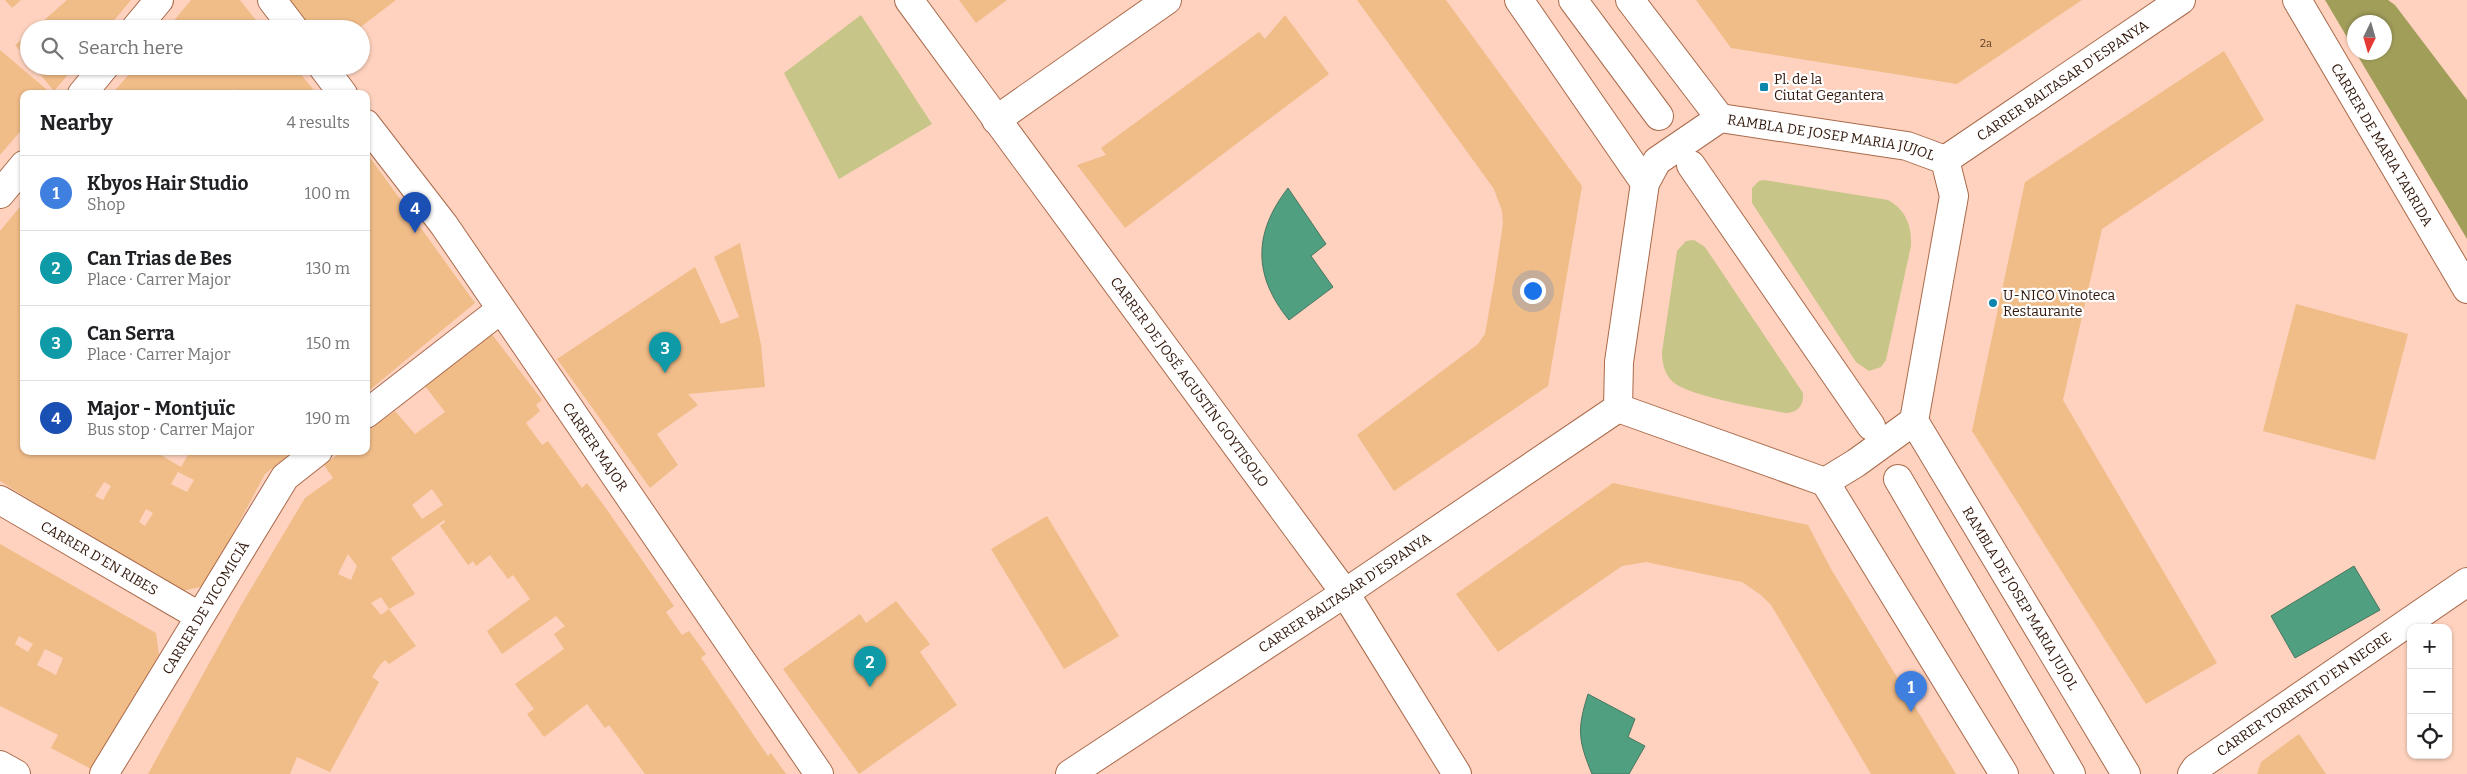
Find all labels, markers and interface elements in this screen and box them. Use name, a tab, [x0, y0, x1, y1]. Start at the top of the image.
north arrow	[2347, 15, 2392, 60]
street label: CARRER BALTASAR D'ESPANYA	[1974, 16, 2152, 144]
search box	[20, 20, 370, 75]
icon: search	[38, 34, 66, 62]
text: Search here	[78, 36, 183, 59]
house number: 2a	[1980, 37, 1992, 50]
street label: CARRER DE MARIA TARRIDA	[2328, 60, 2437, 230]
place label: Pl. de la Ciutat Gegantera	[1774, 71, 1884, 104]
marker: Pl. de la Ciutat Gegantera	[1758, 81, 1770, 93]
text: Nearby	[40, 110, 113, 136]
street label: RAMBLA DE JOSEP MARIA JUJOL	[1726, 111, 1938, 164]
text: 4 results	[287, 113, 350, 132]
text: Kbyos Hair Studio	[87, 172, 249, 195]
text: 1	[53, 184, 59, 203]
text: 100 m	[305, 184, 350, 203]
pin: 4	[399, 192, 431, 233]
text: Shop	[87, 195, 125, 214]
text: Can Trias de Bes	[87, 247, 232, 270]
text: 2	[51, 259, 61, 278]
text: 130 m	[306, 259, 350, 278]
text: Place · Carrer Major	[87, 270, 231, 289]
street label: CARRER DE JOSÉ AGUSTÍN GOYTISOLO	[1107, 273, 1273, 490]
your location	[1520, 278, 1546, 304]
place label: U-NICO Vinoteca Restaurante	[2003, 287, 2115, 320]
marker: U-NICO Vinoteca Restaurante	[1987, 297, 1999, 309]
text: Can Serra	[87, 322, 175, 345]
pin: 3	[649, 332, 681, 373]
text: 3	[51, 334, 61, 353]
text: 150 m	[306, 334, 350, 353]
text: Place · Carrer Major	[87, 345, 231, 364]
text: Major - Montjuïc	[87, 397, 235, 420]
street label: CARRER MAJOR	[559, 399, 632, 494]
text: 4	[51, 409, 61, 428]
text: 190 m	[305, 409, 350, 428]
text: Bus stop · Carrer Major	[87, 420, 254, 439]
street label: RAMBLA DE JOSEP MARIA JUJOL	[1959, 504, 2082, 693]
street label: CARRER D'EN RIBES	[38, 517, 161, 599]
street label: CARRER BALTASAR D'ESPANYA	[1255, 529, 1434, 656]
street label: CARRER DE VICOMICIÀ	[158, 537, 253, 677]
map controls	[2407, 624, 2452, 759]
button: +	[2407, 624, 2452, 669]
street label: CARRER TORRENT D'EN NEGRE	[2213, 628, 2394, 760]
pin: 2	[854, 646, 886, 687]
button: −	[2407, 669, 2452, 714]
pin: 1	[1895, 671, 1927, 712]
button: locate	[2407, 714, 2452, 759]

